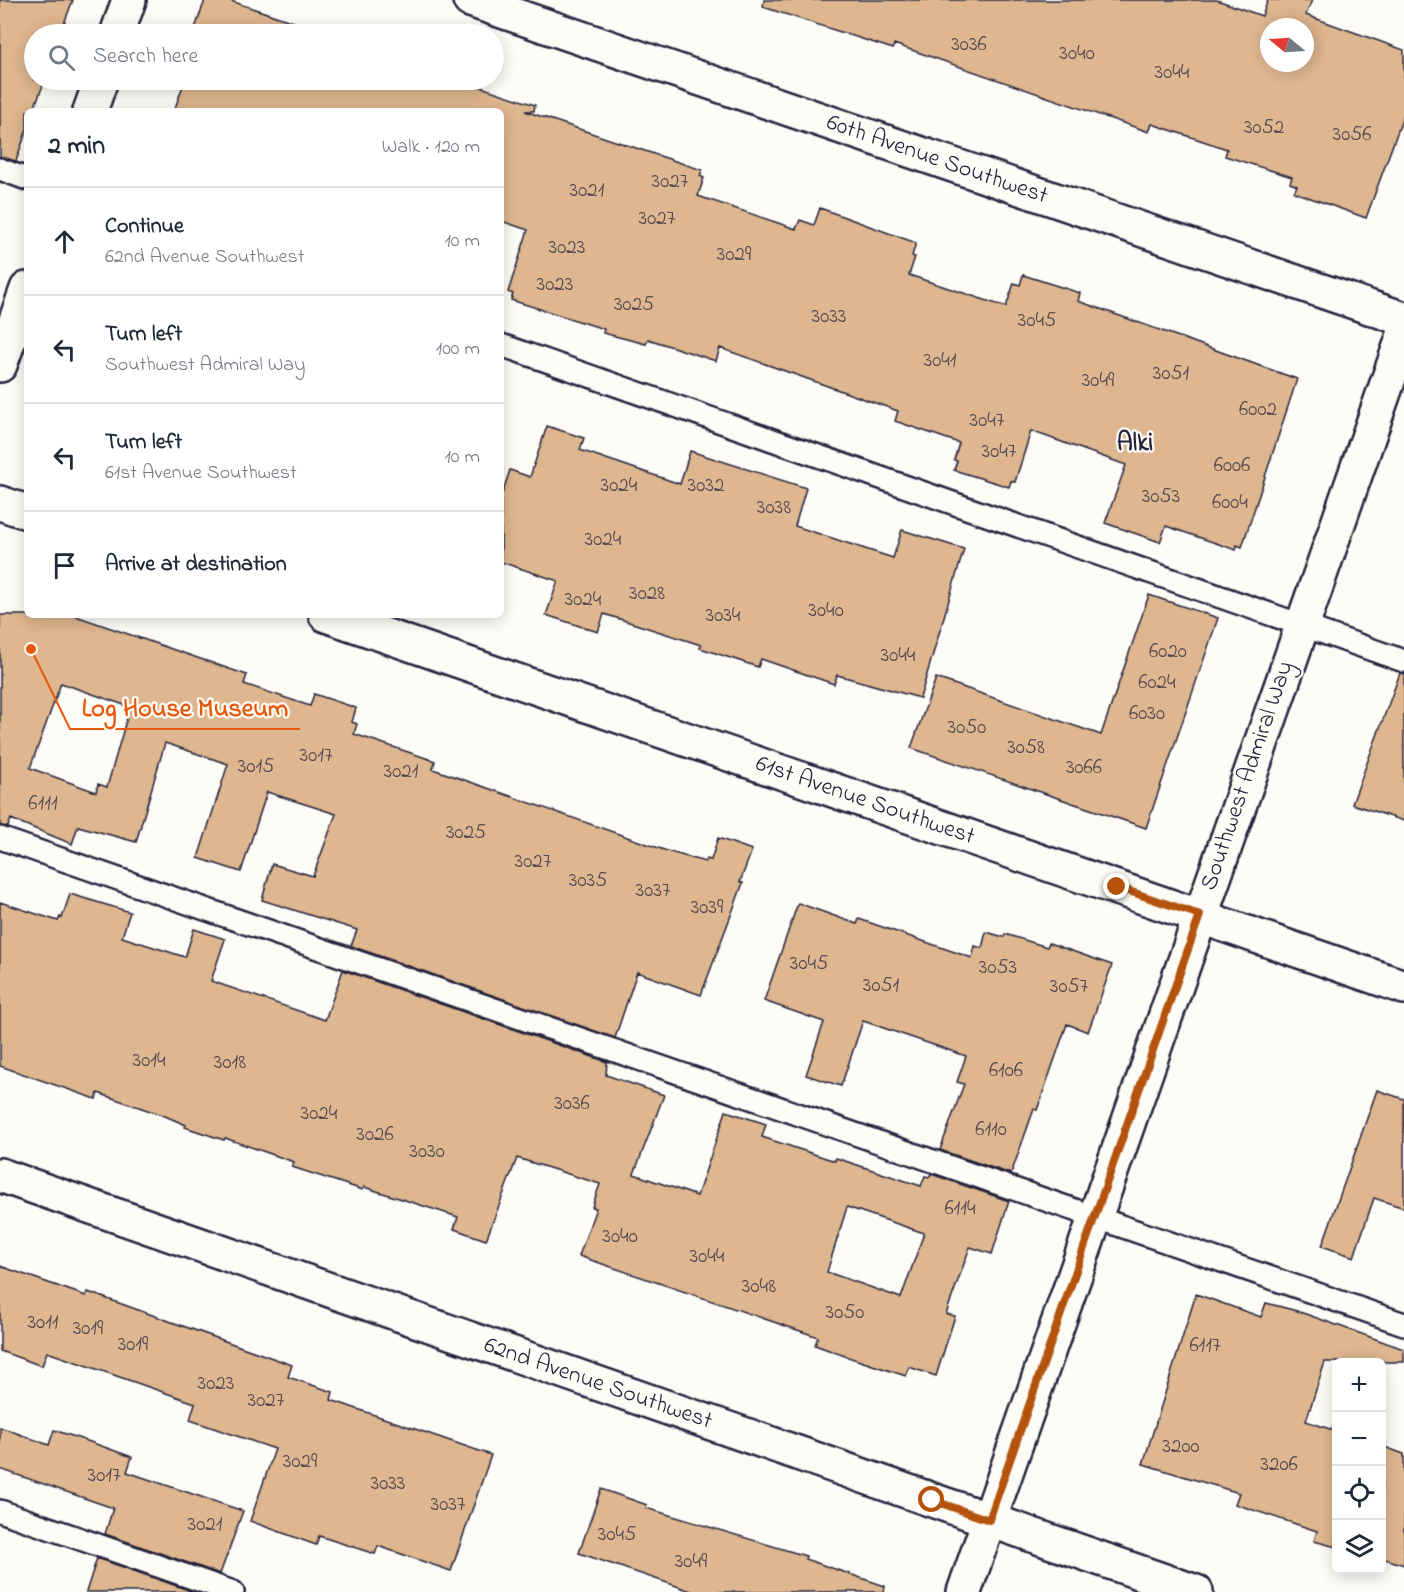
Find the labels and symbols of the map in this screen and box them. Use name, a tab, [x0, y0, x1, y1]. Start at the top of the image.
north arrow	[1260, 18, 1314, 72]
house number: 3036	[951, 30, 987, 60]
house number: 3040	[1059, 39, 1095, 69]
house number: 3044	[1154, 58, 1190, 88]
street label: 60th Avenue Southwest	[822, 106, 1052, 214]
house number: 3052	[1244, 113, 1284, 143]
house number: 3056	[1333, 120, 1372, 150]
house number: 3027	[652, 167, 689, 197]
house number: 3021	[570, 176, 605, 206]
house number: 3027	[639, 204, 676, 234]
house number: 3023	[549, 233, 585, 263]
house number: 3029	[717, 240, 752, 270]
house number: 3023	[537, 270, 573, 300]
house number: 3025	[614, 290, 654, 320]
house number: 3033	[811, 302, 847, 332]
house number: 3045	[1018, 306, 1056, 336]
house number: 3041	[923, 346, 957, 376]
house number: 3051	[1153, 359, 1190, 389]
house number: 3049	[1082, 366, 1115, 396]
house number: 6002	[1239, 395, 1277, 425]
house number: 3047	[969, 406, 1005, 436]
district label: Alki	[1117, 425, 1153, 463]
house number: 3047	[981, 437, 1017, 467]
house number: 6006	[1214, 451, 1250, 481]
house number: 3024	[601, 471, 638, 501]
house number: 3032	[688, 471, 724, 501]
house number: 3053	[1142, 482, 1180, 512]
house number: 6004	[1212, 488, 1248, 518]
house number: 3038	[757, 493, 791, 523]
house number: 3024	[585, 525, 622, 555]
house number: 3028	[629, 579, 665, 609]
house number: 3024	[565, 585, 602, 615]
house number: 3040	[808, 596, 844, 626]
house number: 3034	[705, 601, 741, 631]
house number: 6020	[1149, 637, 1187, 667]
house number: 3044	[880, 641, 916, 671]
street label: Southwest Admiral Way	[1192, 657, 1305, 896]
house number: 6024	[1138, 668, 1176, 698]
callout: Log House Museum	[70, 685, 300, 729]
text: Log House Museum	[82, 691, 288, 730]
house number: 6030	[1129, 699, 1165, 729]
house number: 3050	[948, 713, 986, 743]
house number: 3058	[1007, 733, 1045, 763]
house number: 3017	[299, 741, 333, 771]
street label: 61st Avenue Southwest	[751, 747, 979, 855]
house number: 3015	[238, 752, 274, 782]
house number: 3066	[1066, 753, 1102, 783]
house number: 3021	[384, 757, 419, 787]
house number: 6111	[28, 789, 58, 819]
house number: 3025	[446, 818, 486, 848]
house number: 3027	[515, 847, 552, 877]
house number: 3035	[569, 866, 607, 896]
route end	[1103, 873, 1129, 899]
house number: 3037	[635, 876, 671, 906]
house number: 3039	[691, 893, 724, 923]
house number: 3045	[790, 949, 828, 979]
house number: 3053	[979, 953, 1017, 983]
house number: 3051	[863, 971, 900, 1001]
house number: 3057	[1050, 972, 1089, 1002]
house number: 3014	[132, 1046, 166, 1076]
house number: 3018	[214, 1048, 246, 1078]
house number: 6106	[989, 1056, 1023, 1086]
house number: 3036	[554, 1089, 590, 1119]
house number: 3024	[301, 1099, 338, 1129]
house number: 6110	[975, 1115, 1007, 1145]
house number: 3026	[356, 1120, 394, 1150]
house number: 3030	[409, 1137, 445, 1167]
house number: 6114	[944, 1194, 976, 1224]
house number: 3040	[602, 1222, 638, 1252]
house number: 3044	[689, 1242, 725, 1272]
house number: 3048	[742, 1272, 776, 1302]
house number: 3050	[826, 1298, 864, 1328]
house number: 3011	[27, 1308, 59, 1338]
house number: 3019	[73, 1314, 104, 1344]
street label: 62nd Avenue Southwest	[479, 1328, 717, 1440]
house number: 3019	[118, 1330, 149, 1360]
house number: 6117	[1189, 1331, 1221, 1361]
house number: 3023	[198, 1369, 234, 1399]
house number: 3027	[248, 1386, 285, 1416]
house number: 3200	[1162, 1432, 1200, 1462]
house number: 3029	[283, 1447, 318, 1477]
house number: 3206	[1260, 1450, 1298, 1480]
house number: 3017	[87, 1461, 121, 1491]
house number: 3033	[370, 1469, 406, 1499]
route start	[918, 1486, 944, 1512]
house number: 3037	[430, 1490, 466, 1520]
house number: 3021	[188, 1510, 223, 1540]
house number: 3045	[598, 1520, 636, 1550]
house number: 3049	[675, 1547, 708, 1577]

